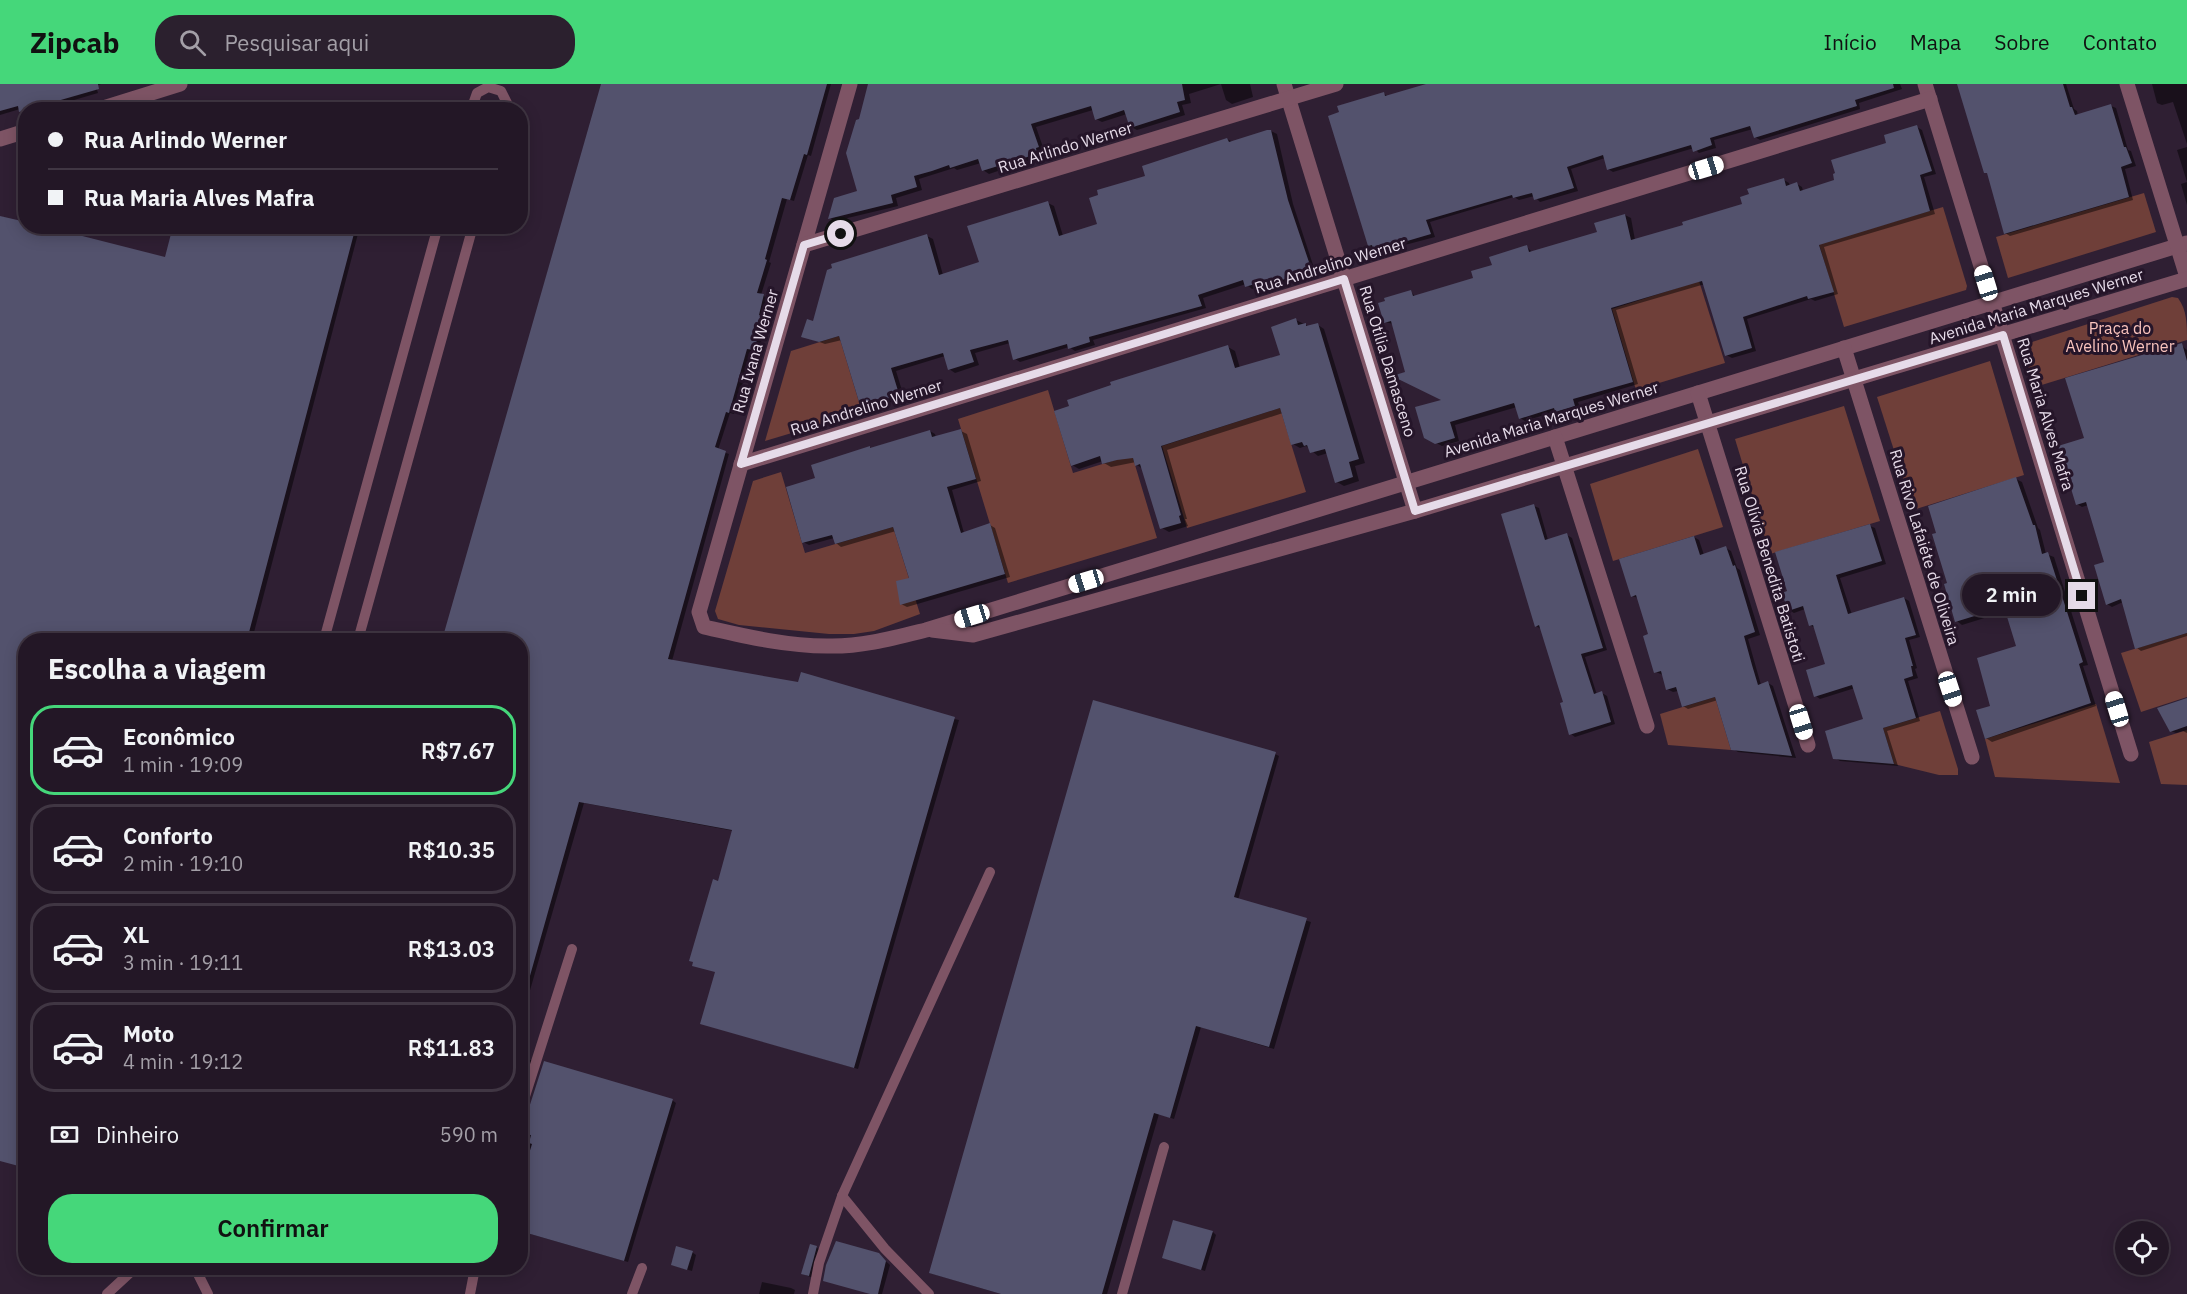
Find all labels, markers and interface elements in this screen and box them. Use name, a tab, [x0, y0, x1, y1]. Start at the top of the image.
search box	[155, 15, 575, 69]
text: Zipcab	[30, 24, 119, 61]
icon: search	[176, 26, 209, 59]
text: Pesquisar aqui	[224, 28, 369, 57]
text: Início	[1824, 28, 1877, 56]
text: Mapa	[1910, 28, 1961, 56]
text: Sobre	[1994, 28, 2050, 56]
text: Contato	[2083, 28, 2157, 56]
street label: Rua Arlindo Werner	[995, 117, 1135, 177]
text: Rua Arlindo Werner	[84, 125, 287, 154]
car	[1686, 154, 1726, 182]
text: Rua Maria Alves Mafra	[84, 183, 315, 212]
route start	[827, 220, 854, 247]
street label: Rua Andrelino Werner	[1252, 232, 1408, 298]
car	[1972, 263, 2000, 303]
street label: Avenida Maria Marques Werner	[1926, 264, 2146, 348]
street label: Rua Otília Damasceno	[1355, 283, 1421, 439]
street label: Rua Ivana Werner	[728, 287, 782, 415]
park label: Praça do Avelino Werner	[2065, 318, 2175, 356]
street label: Rua Maria Alves Mafra	[2013, 335, 2079, 493]
street label: Rua Andrelino Werner	[788, 374, 944, 440]
street label: Avenida Maria Marques Werner	[1441, 377, 1661, 461]
street label: Rua Rivo Lafaiéte de Oliveira	[1886, 447, 1965, 648]
street label: Rua Olívia Benedita Batistoti	[1731, 463, 1809, 665]
car	[1066, 567, 1106, 595]
callout: 2 min	[1962, 575, 2061, 617]
text: 2 min	[1986, 581, 2037, 608]
route end	[2068, 582, 2095, 609]
car	[952, 602, 992, 630]
text: Escolha a viagem	[48, 651, 266, 686]
car	[1936, 669, 1964, 709]
car	[2103, 689, 2131, 729]
car	[1787, 702, 1815, 742]
text: Econômico	[123, 722, 235, 751]
icon: car	[51, 723, 105, 777]
text: R$7.67	[421, 736, 495, 765]
text: 1 min · 19:09	[123, 751, 243, 778]
text: Conforto	[123, 821, 213, 850]
icon: car	[51, 822, 105, 876]
text: R$10.35	[408, 835, 495, 864]
text: 2 min · 19:10	[123, 850, 243, 877]
text: XL	[123, 920, 149, 949]
icon: car	[51, 921, 105, 975]
text: R$13.03	[408, 934, 495, 963]
text: 3 min · 19:11	[123, 949, 243, 976]
text: Moto	[123, 1019, 174, 1048]
icon: car	[51, 1020, 105, 1074]
text: R$11.83	[408, 1033, 495, 1062]
text: 4 min · 19:12	[123, 1048, 243, 1075]
icon: cash	[48, 1118, 81, 1151]
text: Dinheiro	[96, 1120, 179, 1149]
text: 590 m	[440, 1121, 498, 1148]
button: Confirmar	[48, 1194, 498, 1263]
map controls	[2115, 1221, 2169, 1275]
button: locate	[2115, 1221, 2169, 1275]

